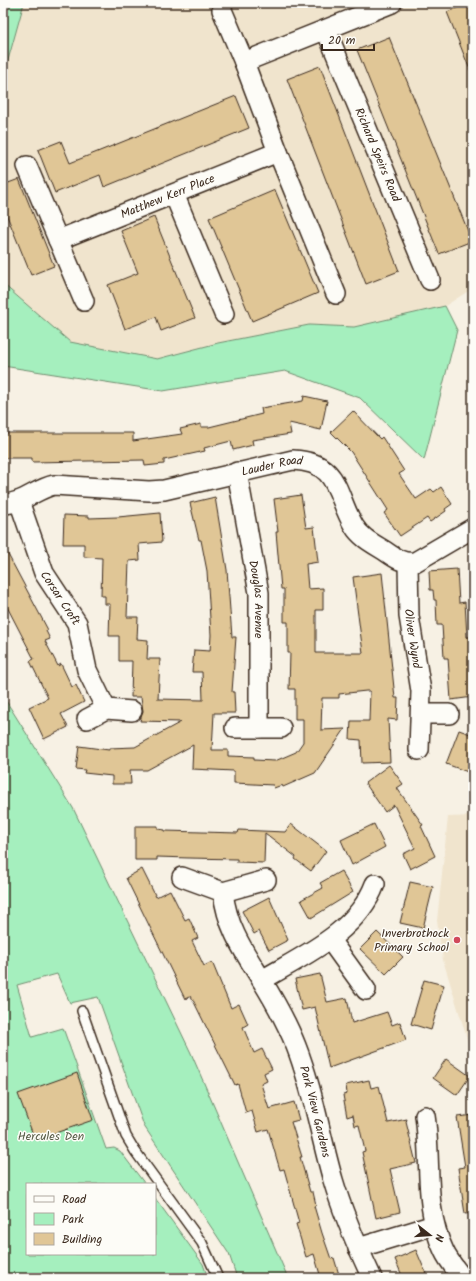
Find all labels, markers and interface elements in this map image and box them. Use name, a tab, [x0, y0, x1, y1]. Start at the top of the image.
scale bar	[322, 26, 374, 52]
text: 20 m	[328, 31, 356, 50]
street label: Richard Speirs Road	[350, 105, 406, 206]
street label: Matthew Kerr Place	[117, 169, 218, 224]
street label: Lauder Road	[240, 450, 305, 481]
street label: Douglas Avenue	[244, 559, 269, 639]
street label: Corsar Croft	[35, 567, 86, 629]
street label: Oliver Wynd	[399, 609, 427, 671]
place label: Inverbrothock Primary School	[374, 924, 449, 957]
marker: Inverbrothock Primary School	[452, 935, 462, 945]
street label: Park View Gardens	[294, 1063, 336, 1159]
park label: Hercules Den	[18, 1127, 84, 1146]
legend	[26, 1183, 156, 1255]
text: Road	[62, 1190, 87, 1209]
text: Park	[62, 1210, 84, 1229]
north arrow	[410, 1215, 450, 1255]
text: Building	[62, 1230, 102, 1249]
text: N	[429, 1232, 448, 1244]

